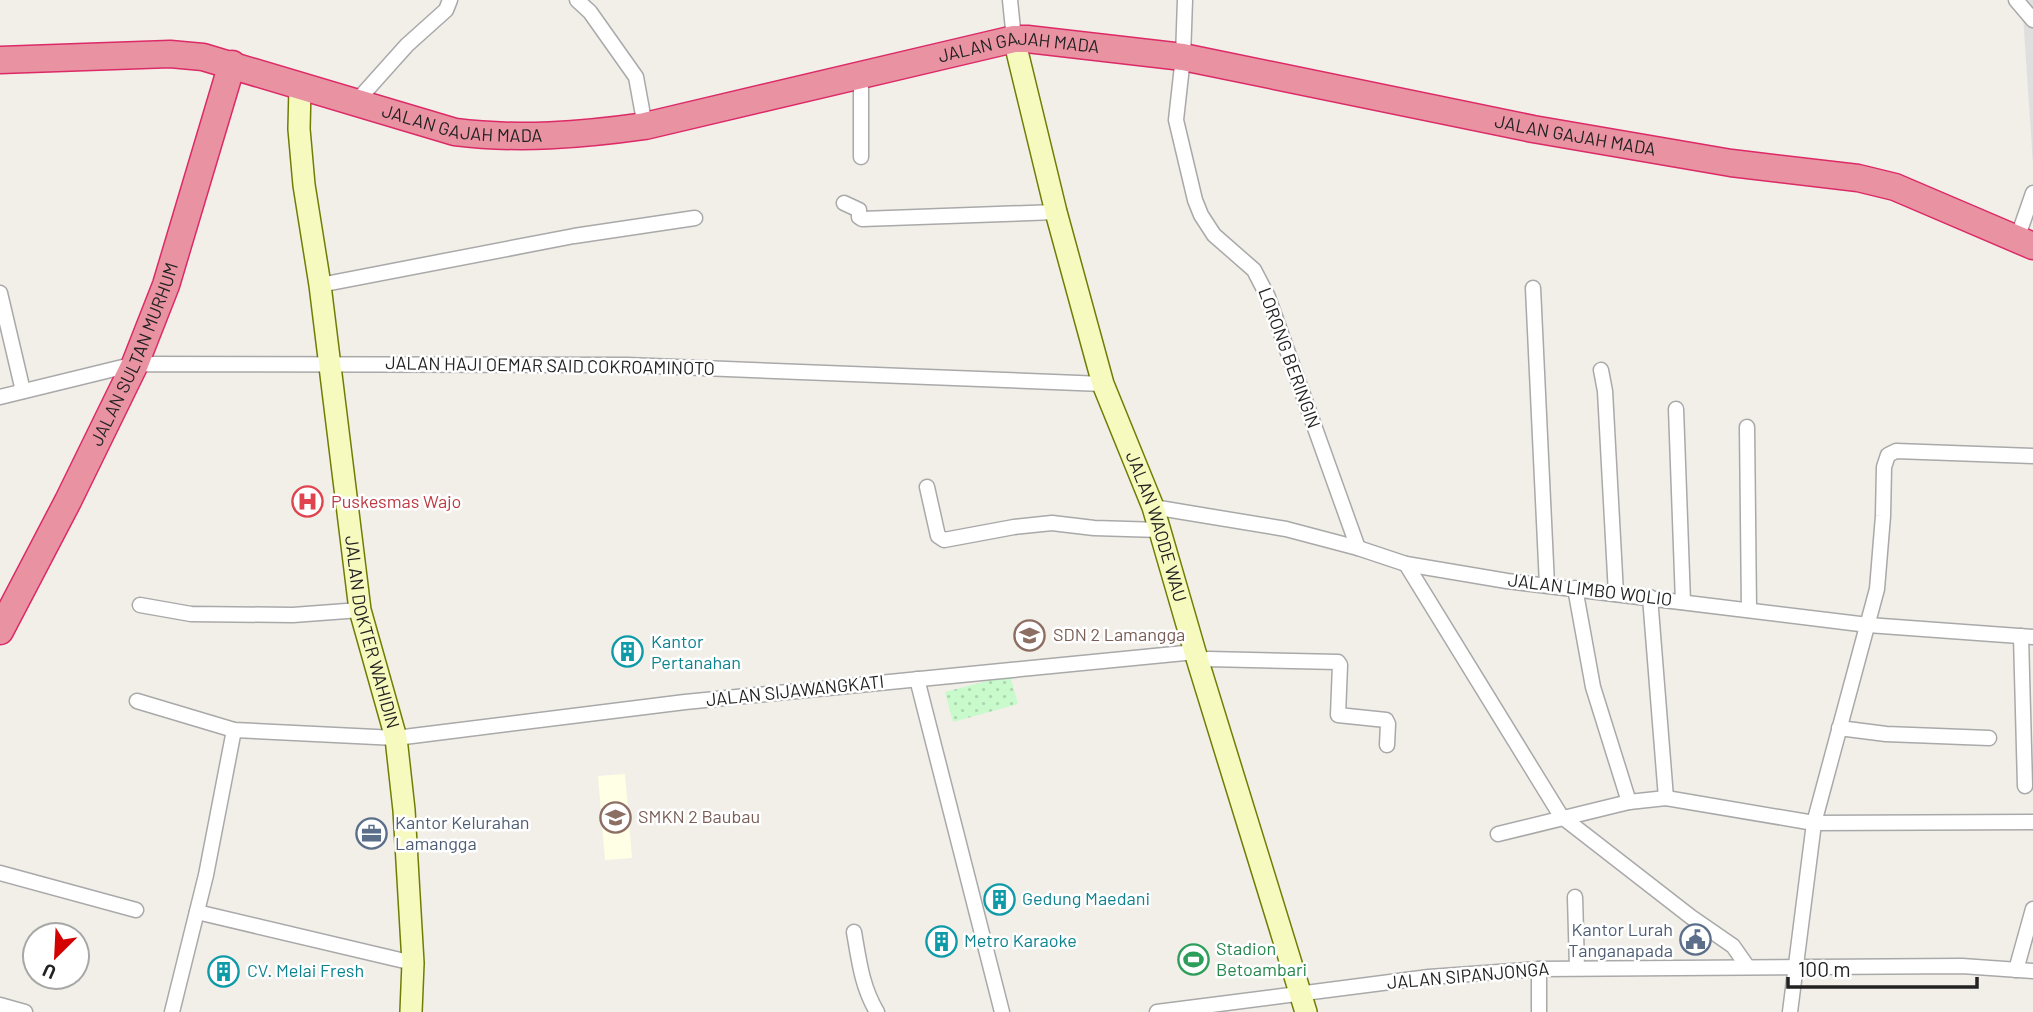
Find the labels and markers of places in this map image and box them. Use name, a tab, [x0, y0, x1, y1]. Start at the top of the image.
hospital icon: Puskesmas Wajo	[291, 485, 325, 519]
place label: Puskesmas Wajo	[331, 490, 461, 512]
school or university icon: SDN 2 Lamangga	[1013, 618, 1047, 652]
place label: SDN 2 Lamangga	[1053, 623, 1185, 645]
place label: Kantor Pertanahan	[651, 630, 741, 673]
building icon: Kantor Pertanahan	[611, 635, 645, 669]
school or university icon: SMKN 2 Baubau	[598, 800, 632, 834]
place label: SMKN 2 Baubau	[638, 805, 760, 827]
place label: Kantor Kelurahan Lamangga	[395, 811, 530, 854]
office icon: Kantor Kelurahan Lamangga	[355, 816, 389, 850]
building icon: Gedung Maedani	[982, 882, 1016, 916]
place label: Gedung Maedani	[1022, 887, 1150, 909]
place label: Kantor Lurah Tanganapada	[1568, 918, 1673, 961]
public building icon: Kantor Lurah Tanganapada	[1679, 923, 1713, 957]
building icon: Metro Karaoke	[924, 924, 958, 958]
place label: Metro Karaoke	[964, 929, 1077, 951]
place label: Stadion Betoambari	[1216, 937, 1307, 980]
sports icon: Stadion Betoambari	[1176, 942, 1210, 976]
building icon: CV. Melai Fresh	[207, 954, 241, 988]
place label: CV. Melai Fresh	[247, 959, 364, 981]

